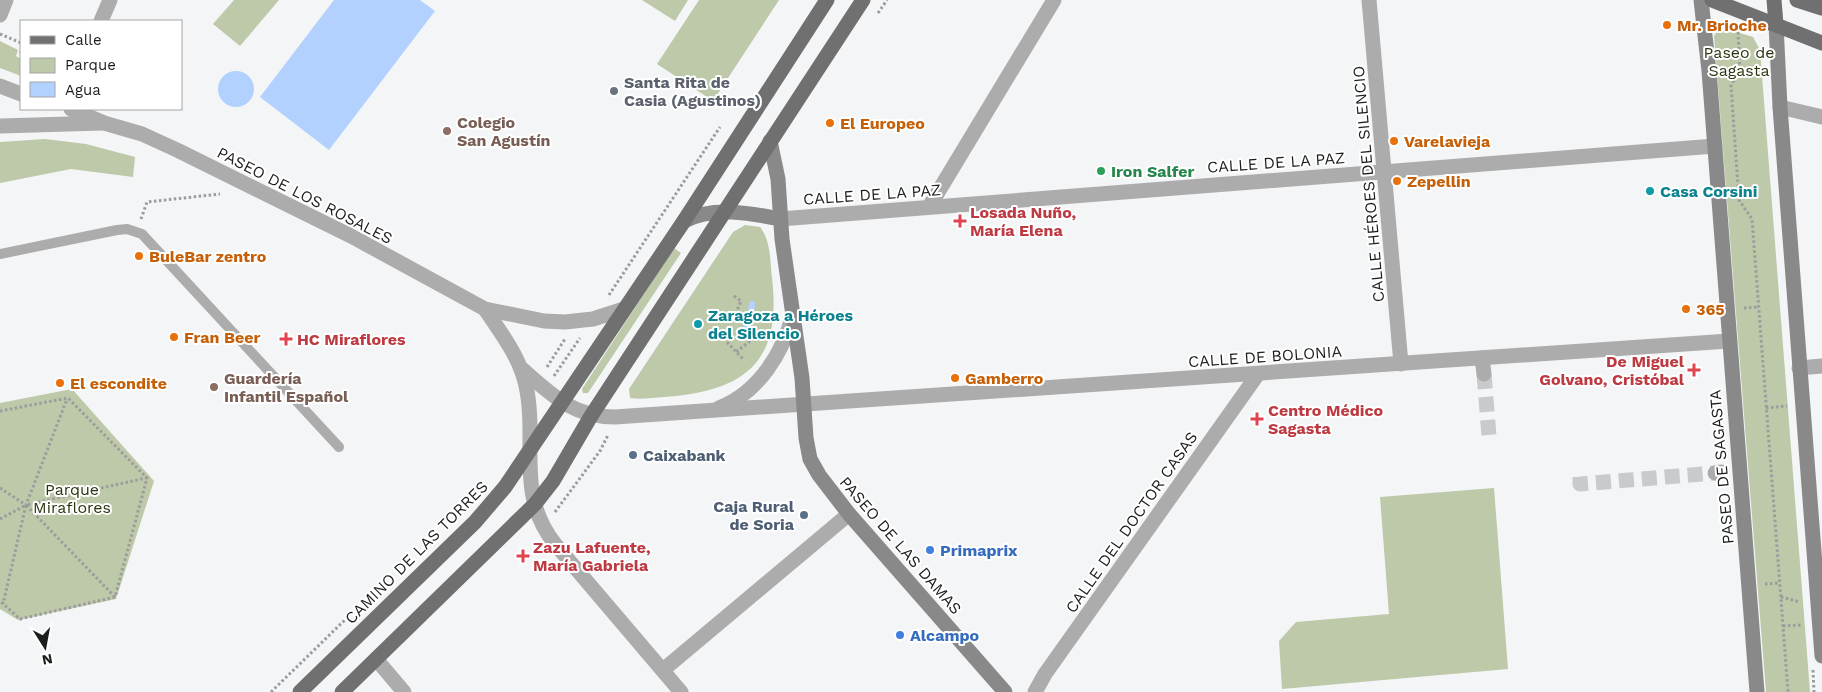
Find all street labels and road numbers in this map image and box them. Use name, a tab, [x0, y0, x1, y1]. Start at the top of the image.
street label: CALLE HÉROES DEL SILENCIO	[1349, 65, 1388, 303]
street label: PASEO DE LOS ROSALES	[214, 143, 396, 248]
street label: CALLE DE LA PAZ	[1206, 148, 1346, 177]
street label: CALLE DE LA PAZ	[802, 180, 942, 209]
street label: CALLE DE BOLONIA	[1187, 342, 1343, 371]
street label: PASEO DE SAGASTA	[1705, 388, 1738, 545]
street label: CALLE DEL DOCTOR CASAS	[1061, 428, 1201, 617]
street label: PASEO DE LAS DAMAS	[836, 473, 966, 618]
street label: CAMINO DE LAS TORRES	[341, 477, 492, 628]

